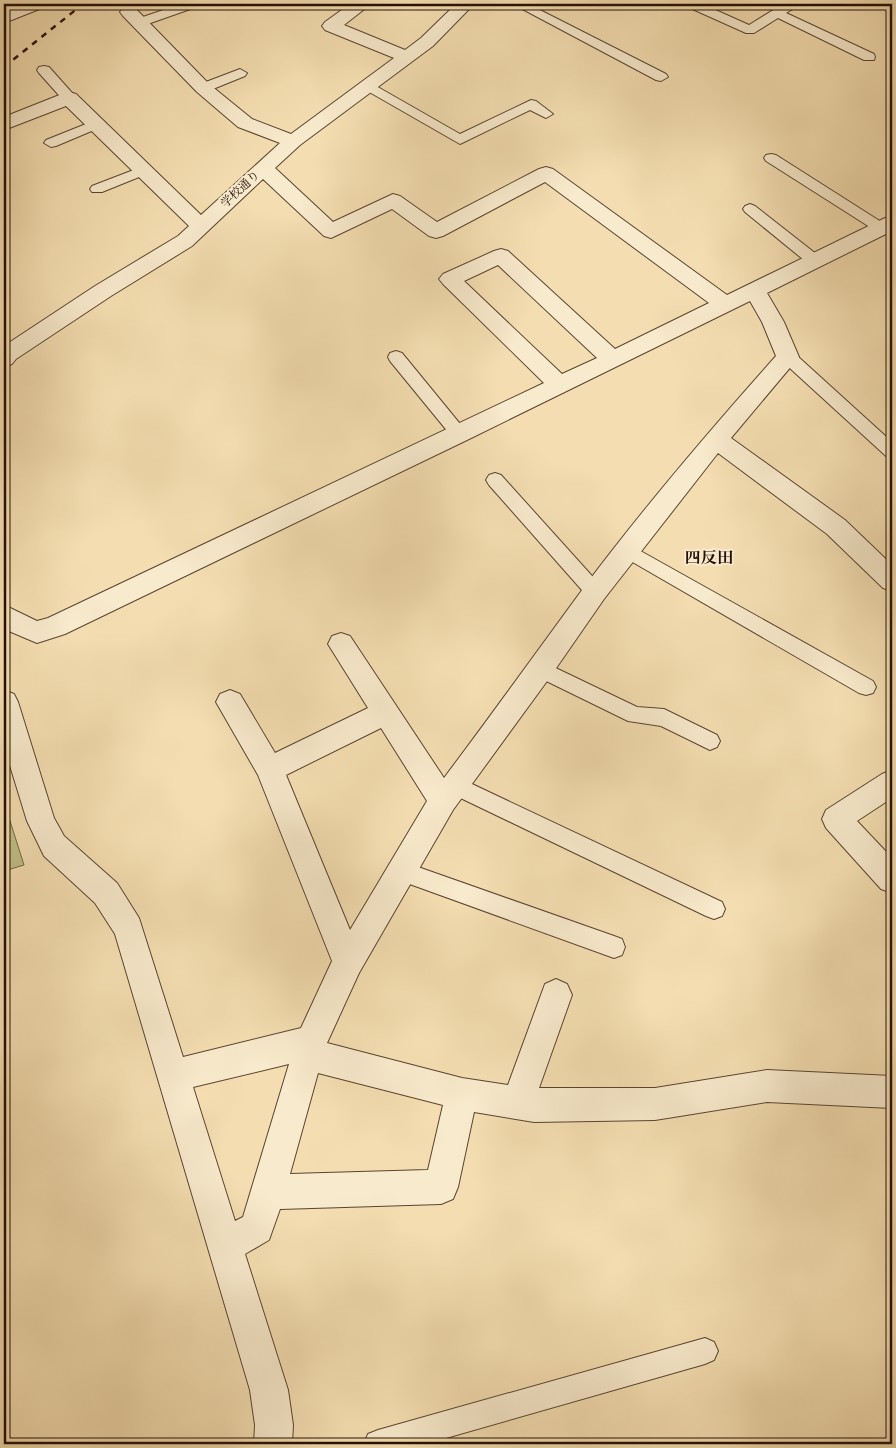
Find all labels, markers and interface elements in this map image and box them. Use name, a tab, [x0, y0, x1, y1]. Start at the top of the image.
street label: 学校通り	[218, 168, 263, 211]
district label: 四反田	[685, 549, 733, 569]

